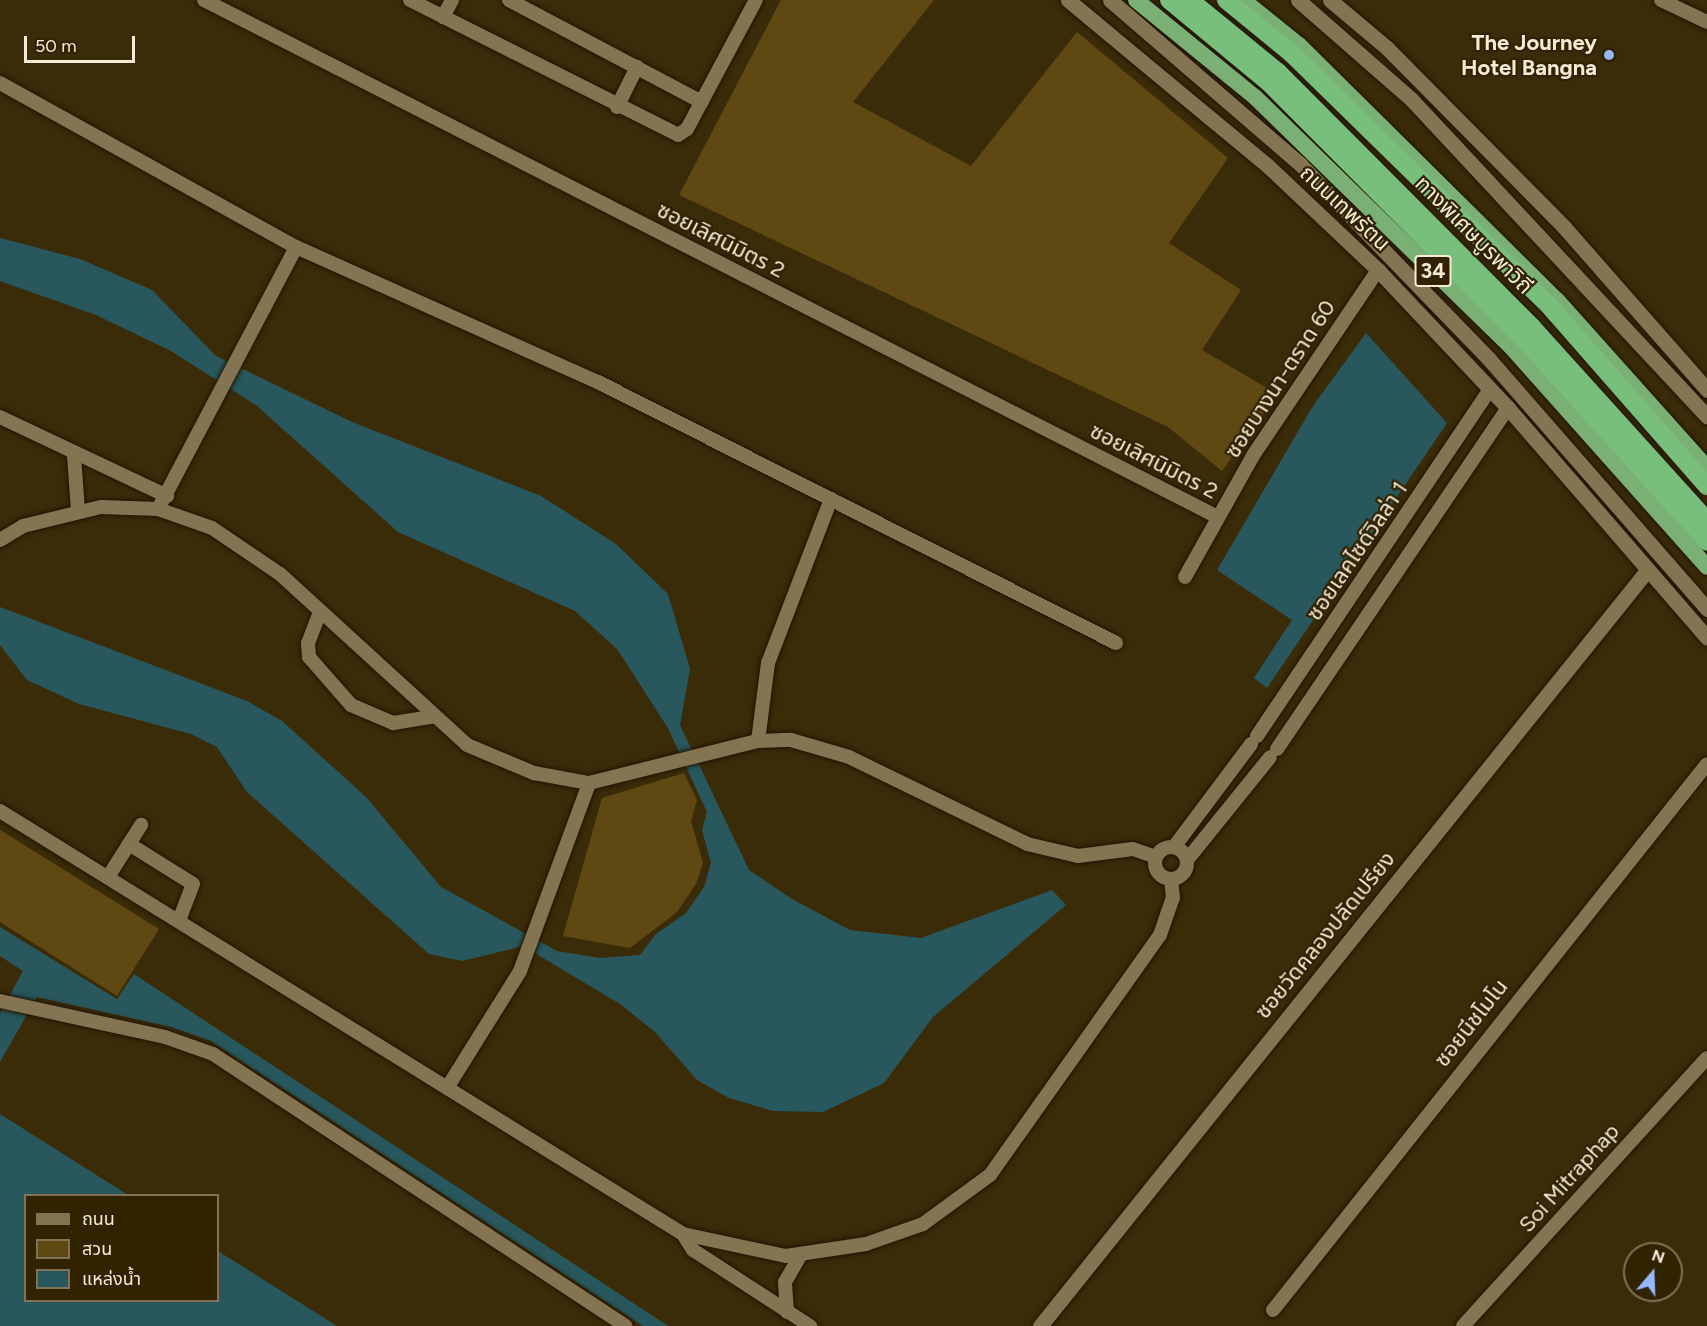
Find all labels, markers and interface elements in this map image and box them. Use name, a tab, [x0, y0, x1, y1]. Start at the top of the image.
scale bar	[27, 24, 138, 62]
place label: The Journey Hotel Bangna	[1461, 29, 1597, 80]
text: 50 m	[35, 35, 77, 57]
marker: The Journey Hotel Bangna	[1602, 48, 1616, 62]
street label: ถนนเทพรัตน	[1294, 160, 1396, 256]
street label: ทางพิเศษบูรพาวิถี	[1410, 171, 1538, 299]
street label: ซอยเลิศนิมิตร 2	[653, 196, 789, 284]
road number: 34	[1414, 253, 1452, 289]
street label: ซอยบางนา-ตราด 60	[1219, 295, 1341, 463]
street label: ซอยเลิศนิมิตร 2	[1086, 417, 1222, 505]
street label: ซอยเลคไซด์วิลล่า 1	[1301, 477, 1413, 625]
street label: ซอยวัดคลองปลัดเปรียง	[1249, 846, 1401, 1024]
street label: ซอยนีชโมโน	[1429, 974, 1513, 1072]
street label: Soi Mitraphap	[1513, 1118, 1625, 1238]
legend	[24, 1194, 219, 1302]
text: ถนน	[82, 1208, 115, 1230]
text: สวน	[82, 1238, 112, 1260]
north arrow	[1623, 1242, 1683, 1302]
text: N	[1649, 1245, 1667, 1267]
text: แหล่งน้ำ	[82, 1268, 141, 1290]

